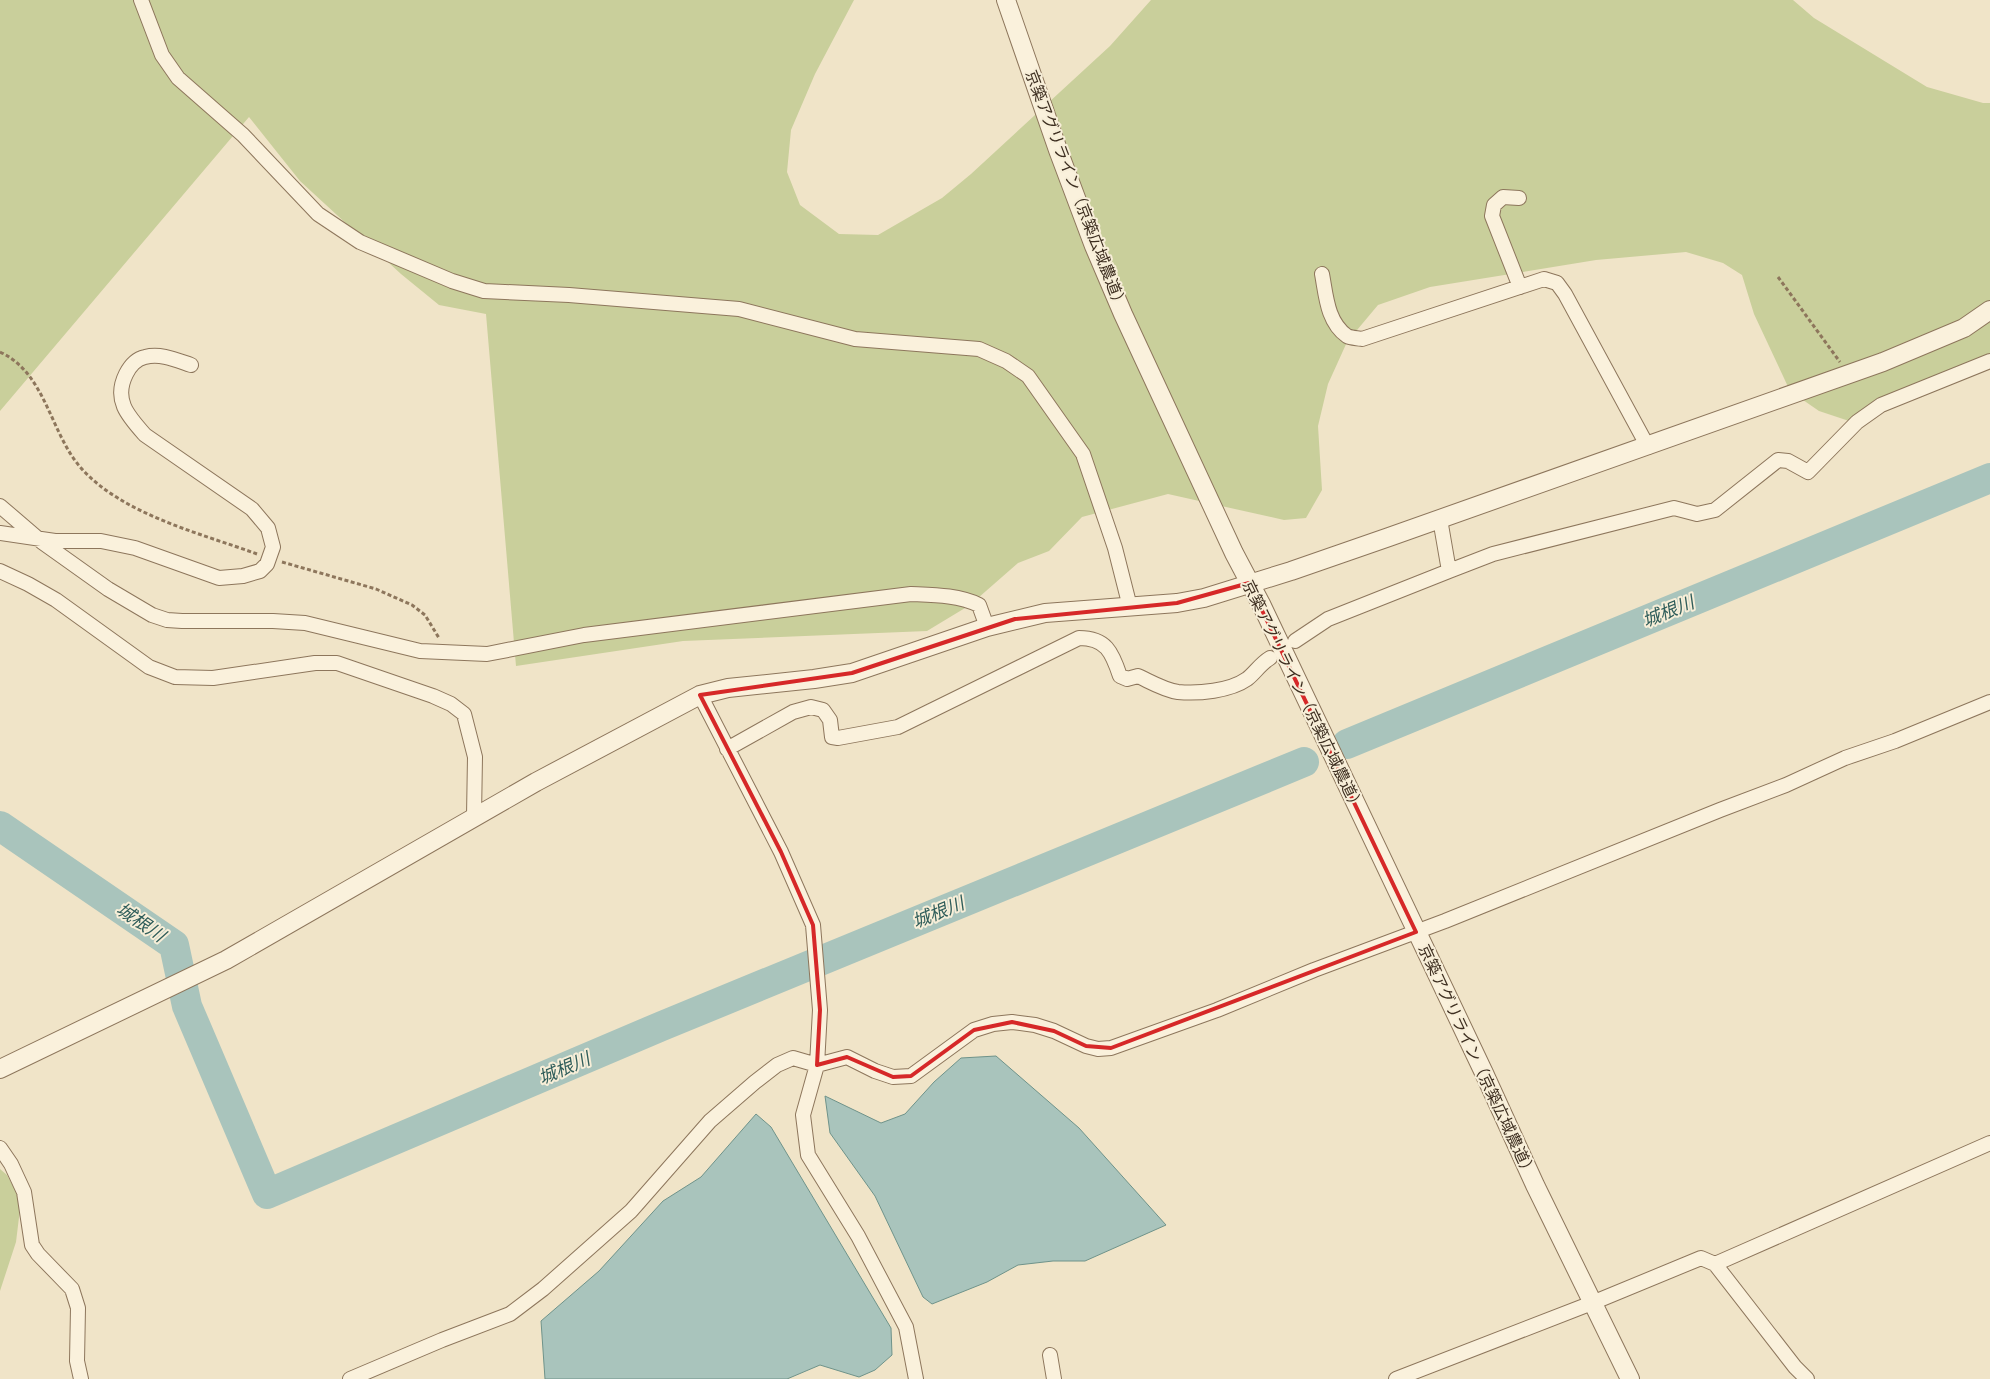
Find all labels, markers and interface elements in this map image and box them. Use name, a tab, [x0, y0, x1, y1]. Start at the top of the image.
street label: 京築アグリライン（京築広域農道）	[1021, 67, 1131, 313]
street label: 京築アグリライン（京築広域農道）	[1239, 577, 1367, 815]
water label: 城根川	[1639, 590, 1699, 631]
water label: 城根川	[909, 891, 969, 932]
water label: 城根川	[113, 898, 171, 947]
street label: 京築アグリライン（京築広域農道）	[1414, 941, 1540, 1181]
water label: 城根川	[535, 1047, 595, 1088]

